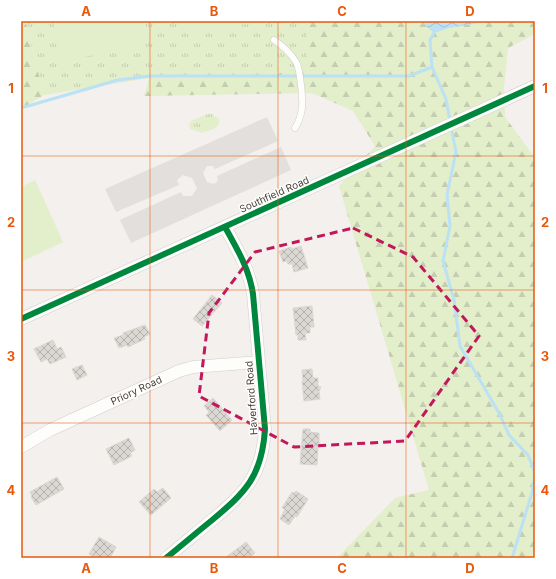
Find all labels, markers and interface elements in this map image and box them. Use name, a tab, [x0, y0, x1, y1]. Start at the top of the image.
text: A	[81, 3, 91, 19]
text: B	[210, 3, 219, 19]
text: C	[337, 3, 347, 19]
text: D	[465, 3, 475, 19]
text: 1	[8, 80, 14, 96]
text: 1	[542, 80, 548, 96]
street label: Southfield Road	[237, 173, 311, 215]
text: 2	[7, 214, 15, 230]
text: 2	[541, 214, 549, 230]
text: 3	[7, 348, 15, 364]
text: 3	[541, 348, 549, 364]
street label: Haverford Road	[242, 361, 260, 435]
street label: Priory Road	[108, 373, 164, 407]
text: 4	[7, 482, 16, 498]
text: 4	[541, 482, 550, 498]
text: A	[81, 560, 91, 576]
text: B	[210, 560, 219, 576]
text: C	[337, 560, 347, 576]
text: D	[465, 560, 475, 576]

